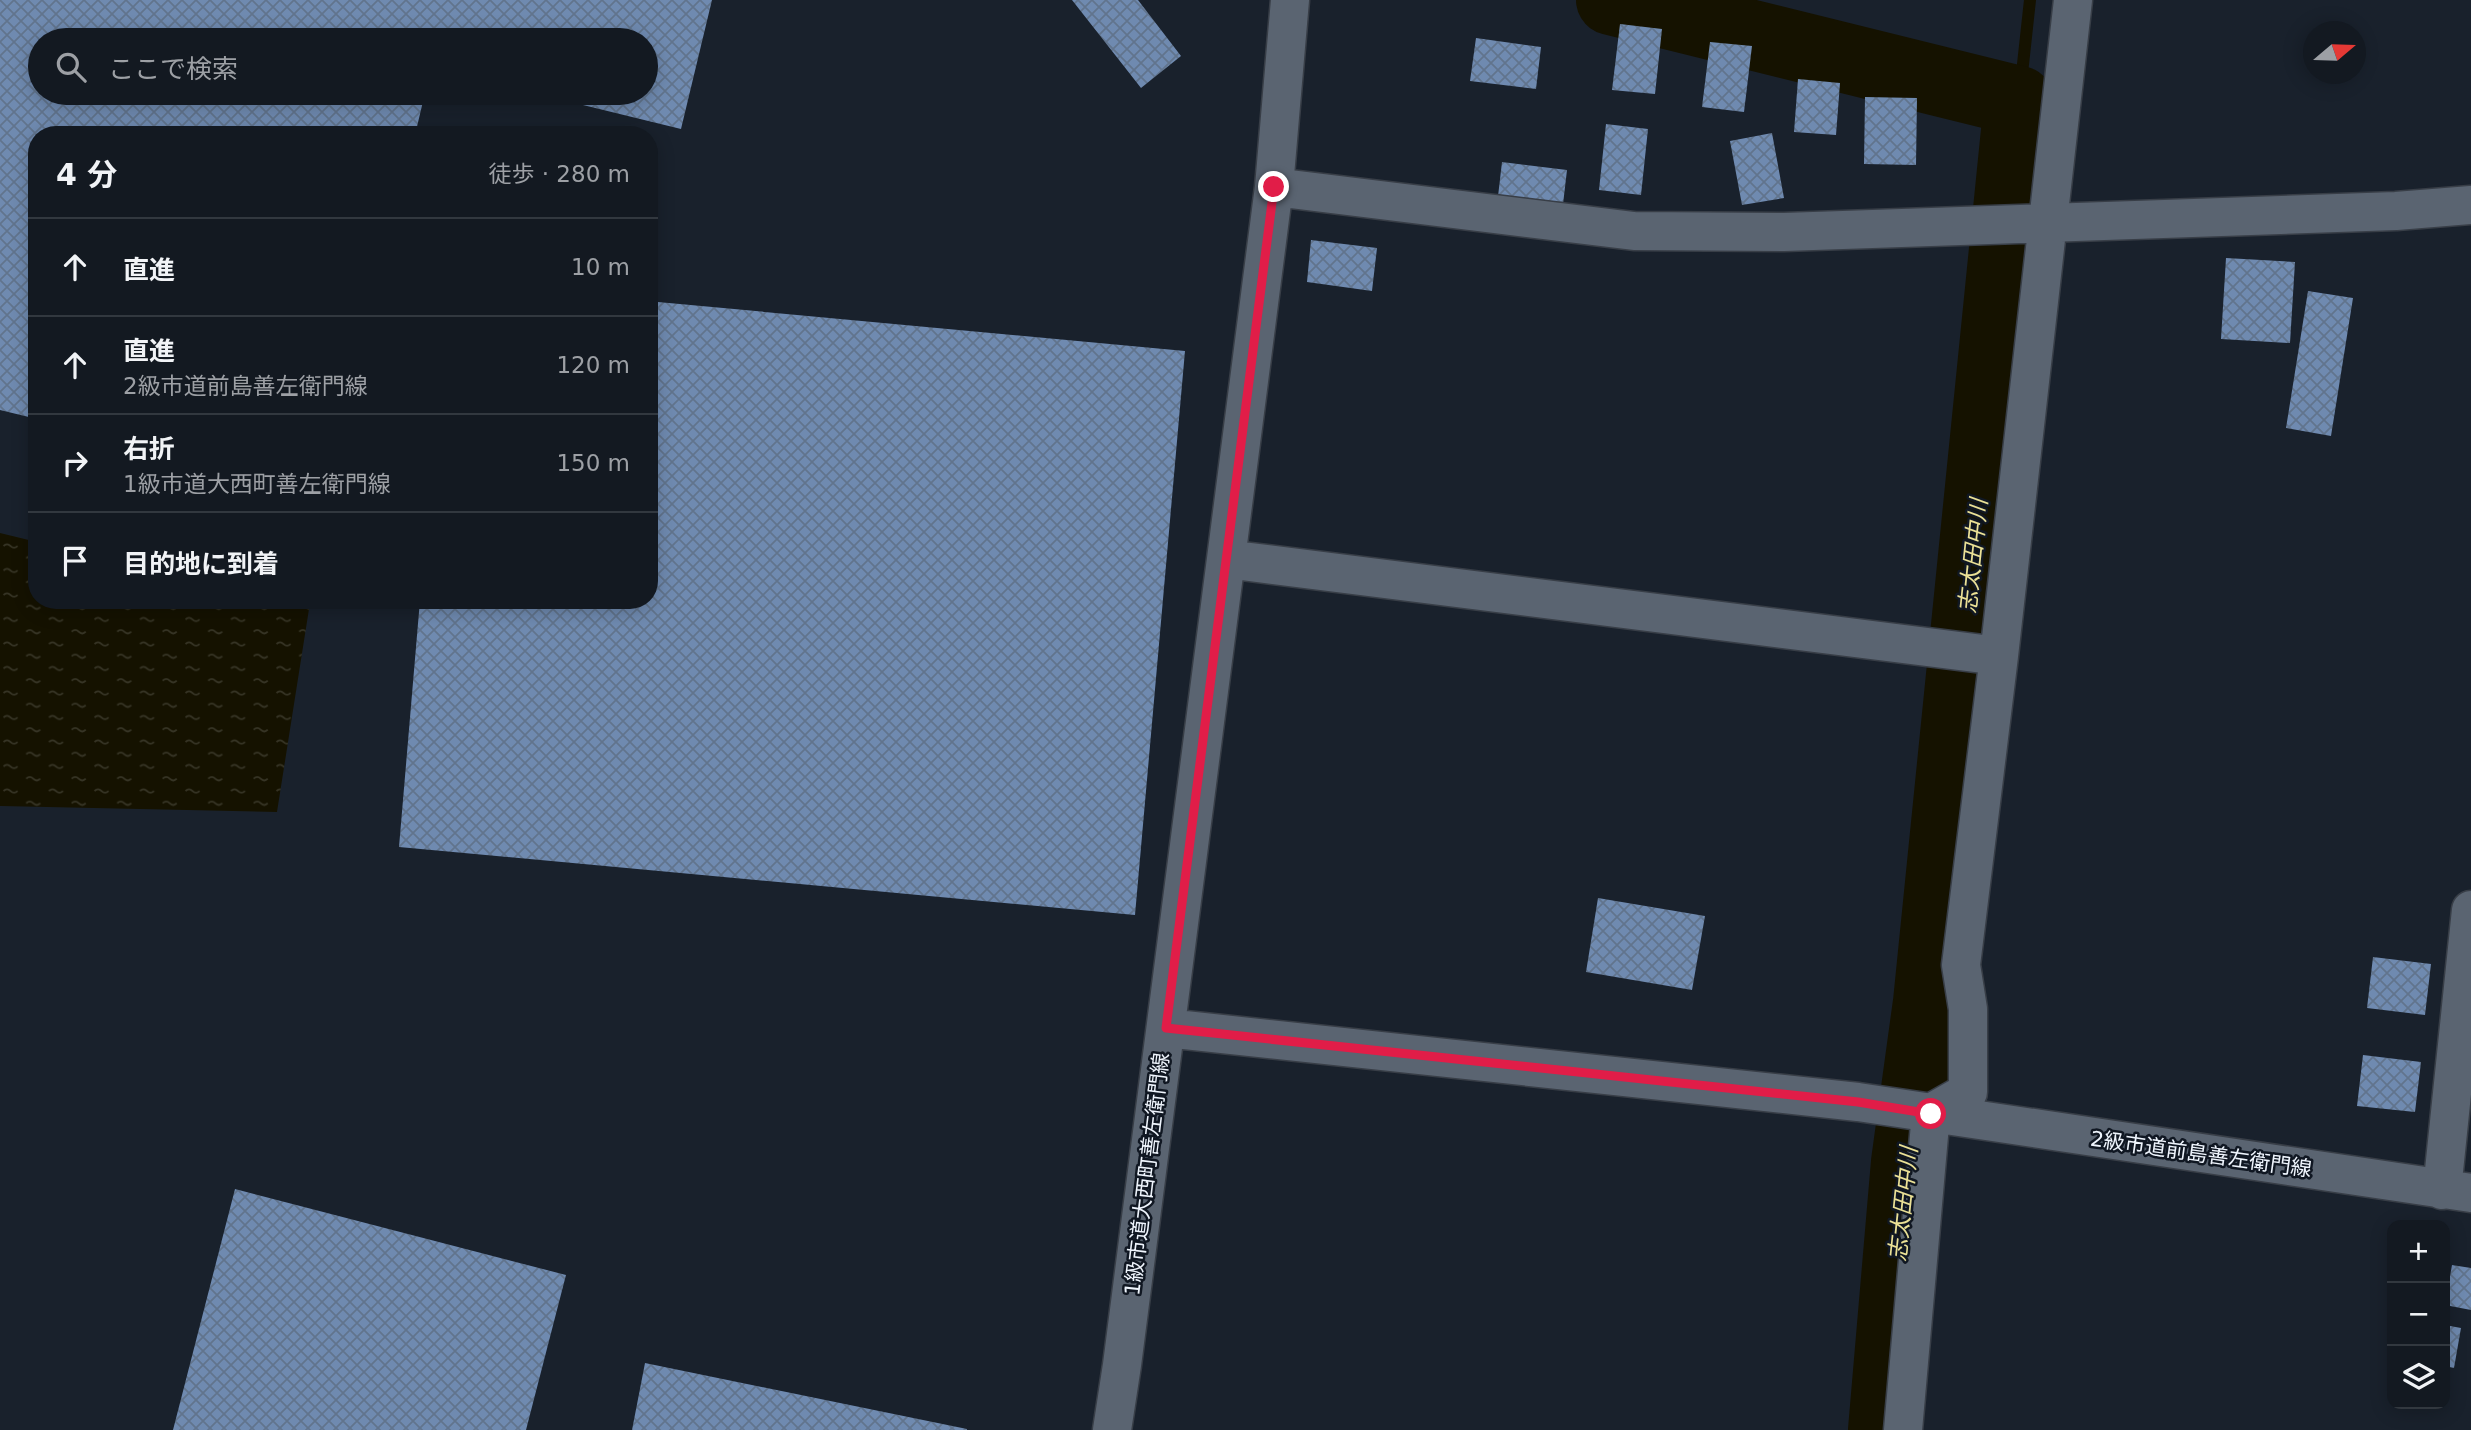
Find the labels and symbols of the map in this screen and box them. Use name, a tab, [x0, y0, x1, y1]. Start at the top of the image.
north arrow	[2303, 21, 2366, 84]
route end	[1258, 171, 1289, 202]
water label: 志太田中川	[1954, 494, 1992, 615]
street label: 1級市道大西町善左衛門線	[1120, 1051, 1174, 1297]
route start	[1915, 1098, 1946, 1129]
street label: 2級市道前島善左衛門線	[2089, 1127, 2313, 1181]
water label: 志太田中川	[1884, 1142, 1922, 1263]

